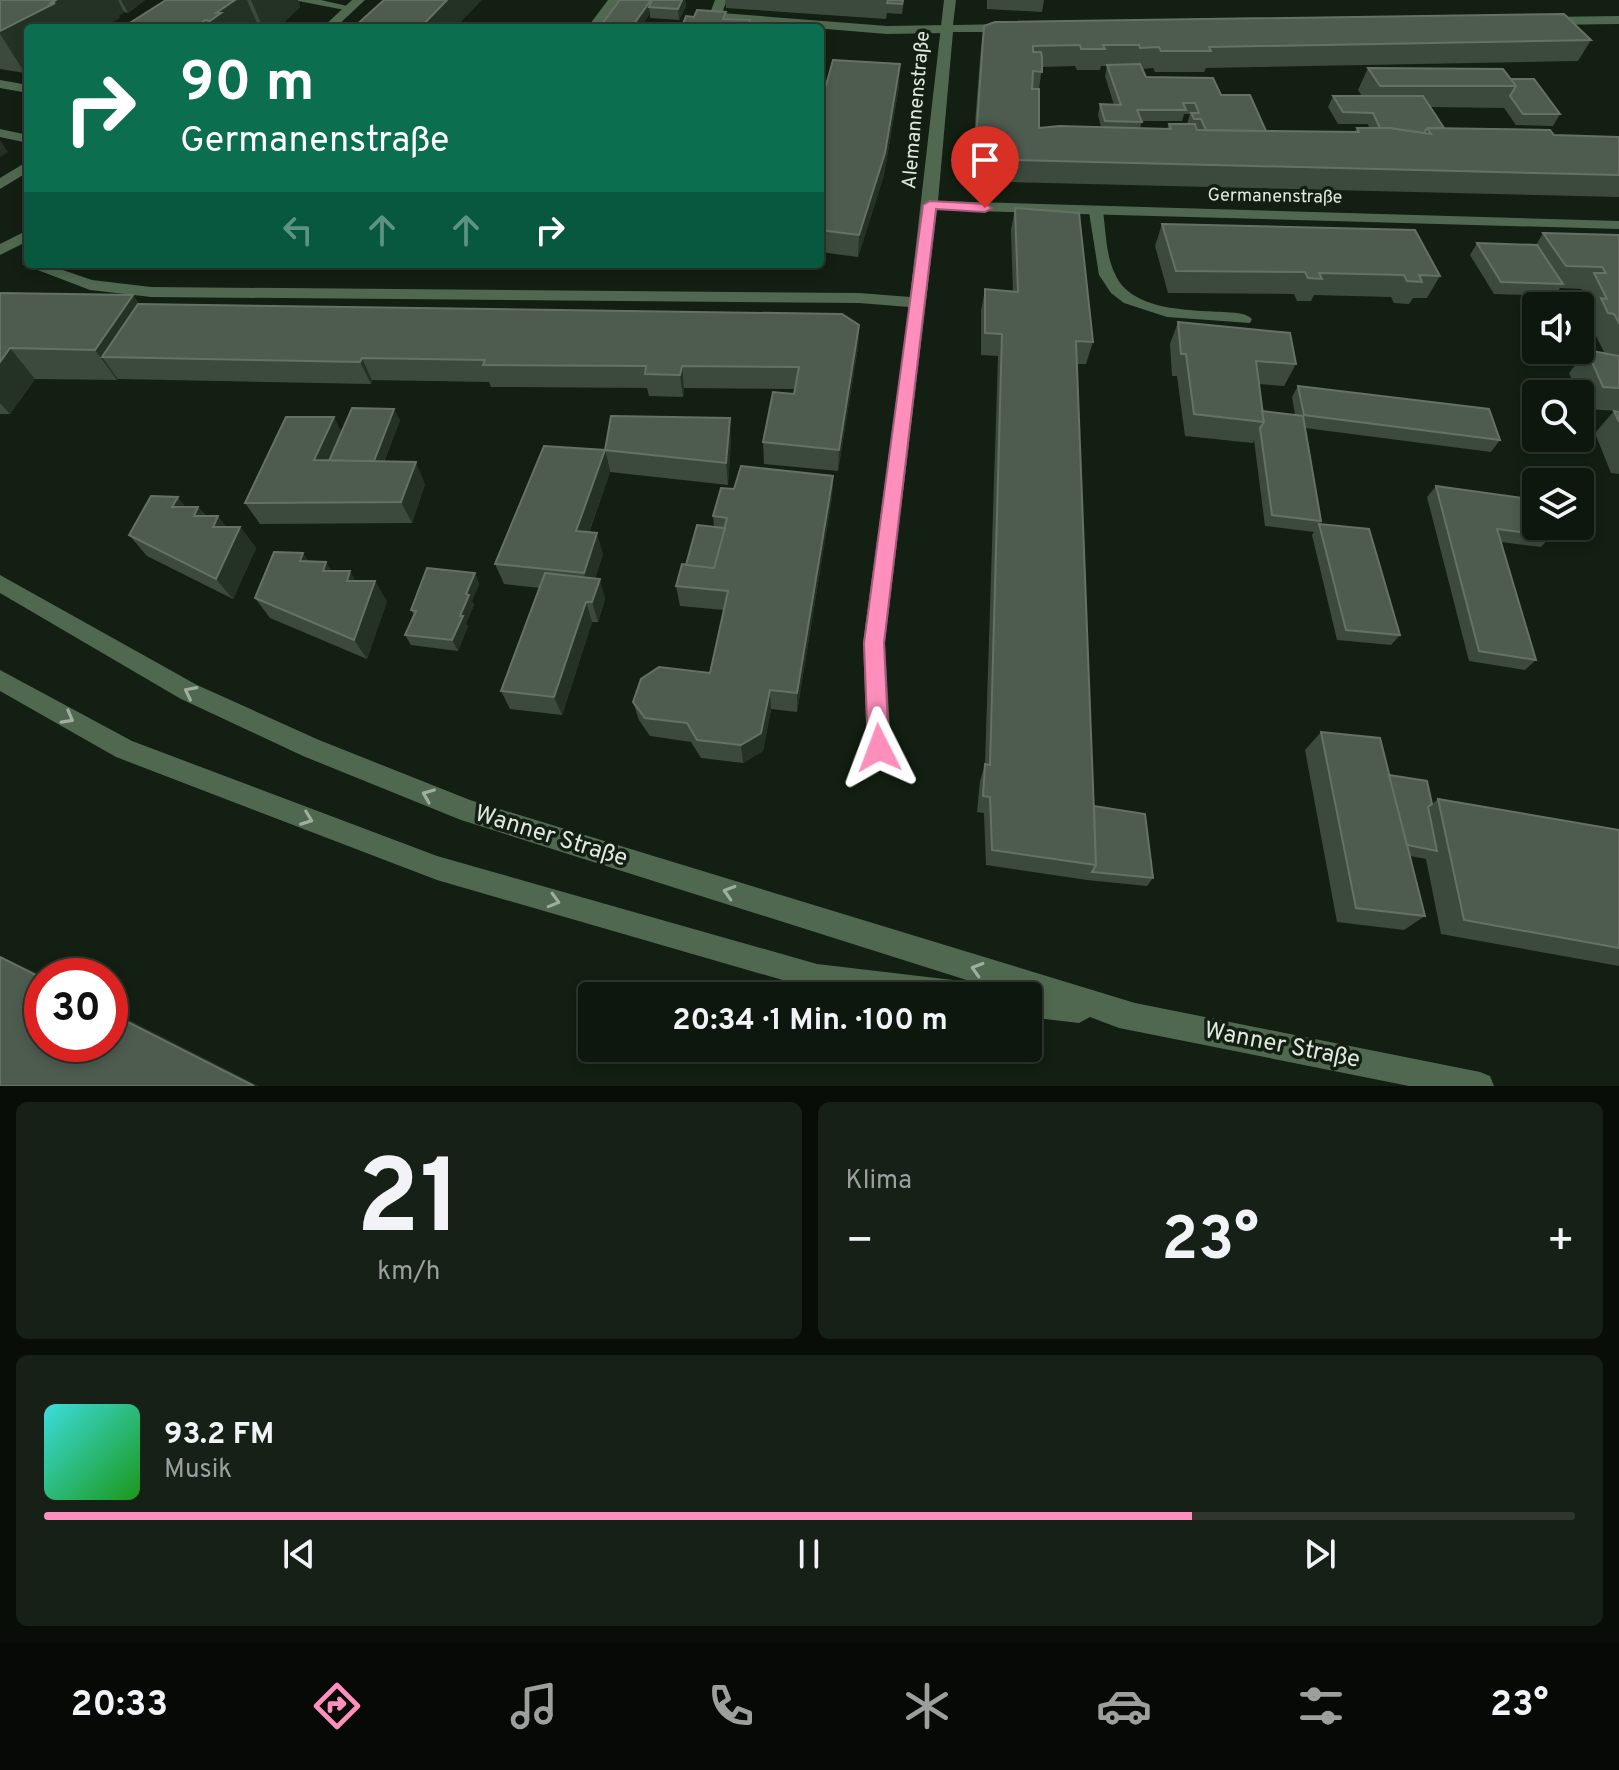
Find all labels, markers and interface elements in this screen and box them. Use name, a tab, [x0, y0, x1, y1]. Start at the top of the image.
street label: Alemannenstraße	[897, 30, 937, 190]
text: 90 m	[180, 50, 315, 120]
icon: right	[48, 56, 152, 160]
text: Germanenstraße	[180, 119, 449, 165]
pin	[951, 126, 1019, 208]
icon: arrive	[963, 138, 1007, 182]
street label: Germanenstraße	[1207, 184, 1343, 210]
icon: left	[276, 208, 320, 252]
icon: ahead	[360, 208, 404, 252]
icon: ahead	[444, 208, 488, 252]
icon: right	[528, 208, 572, 252]
map controls	[1522, 292, 1594, 540]
button: sound	[1522, 292, 1594, 364]
button: search	[1522, 380, 1594, 452]
button: layers	[1522, 468, 1594, 540]
one-way arrow	[183, 686, 198, 701]
position arrow	[837, 706, 921, 790]
one-way arrow	[59, 708, 74, 724]
one-way arrow	[422, 789, 436, 805]
street label: Wanner Straße	[471, 800, 631, 874]
one-way arrow	[299, 809, 313, 826]
one-way arrow	[722, 885, 736, 901]
one-way arrow	[546, 892, 560, 909]
speed limit sign: 30	[24, 958, 128, 1062]
one-way arrow	[971, 962, 985, 978]
text: 20:34 · 1 Min. · 100 m	[672, 1003, 948, 1040]
street label: Wanner Straße	[1201, 1016, 1363, 1076]
text: 21	[356, 1138, 461, 1270]
text: Klima	[846, 1165, 912, 1198]
text: 23°	[1161, 1205, 1259, 1281]
text: −	[846, 1215, 874, 1271]
text: +	[1547, 1215, 1575, 1271]
text: km/h	[377, 1256, 440, 1289]
text: 93.2 FM	[164, 1417, 274, 1454]
text: Musik	[164, 1454, 232, 1487]
icon: previous	[277, 1532, 321, 1576]
icon: pause	[787, 1532, 831, 1576]
icon: next	[1298, 1532, 1342, 1576]
icon: directions	[309, 1678, 365, 1734]
icon: music	[506, 1678, 562, 1734]
icon: phone	[703, 1678, 759, 1734]
icon: climate	[899, 1678, 955, 1734]
icon: car	[1096, 1678, 1152, 1734]
icon: filters	[1293, 1678, 1349, 1734]
text: 20:33	[70, 1683, 168, 1729]
text: 23°	[1490, 1683, 1549, 1729]

